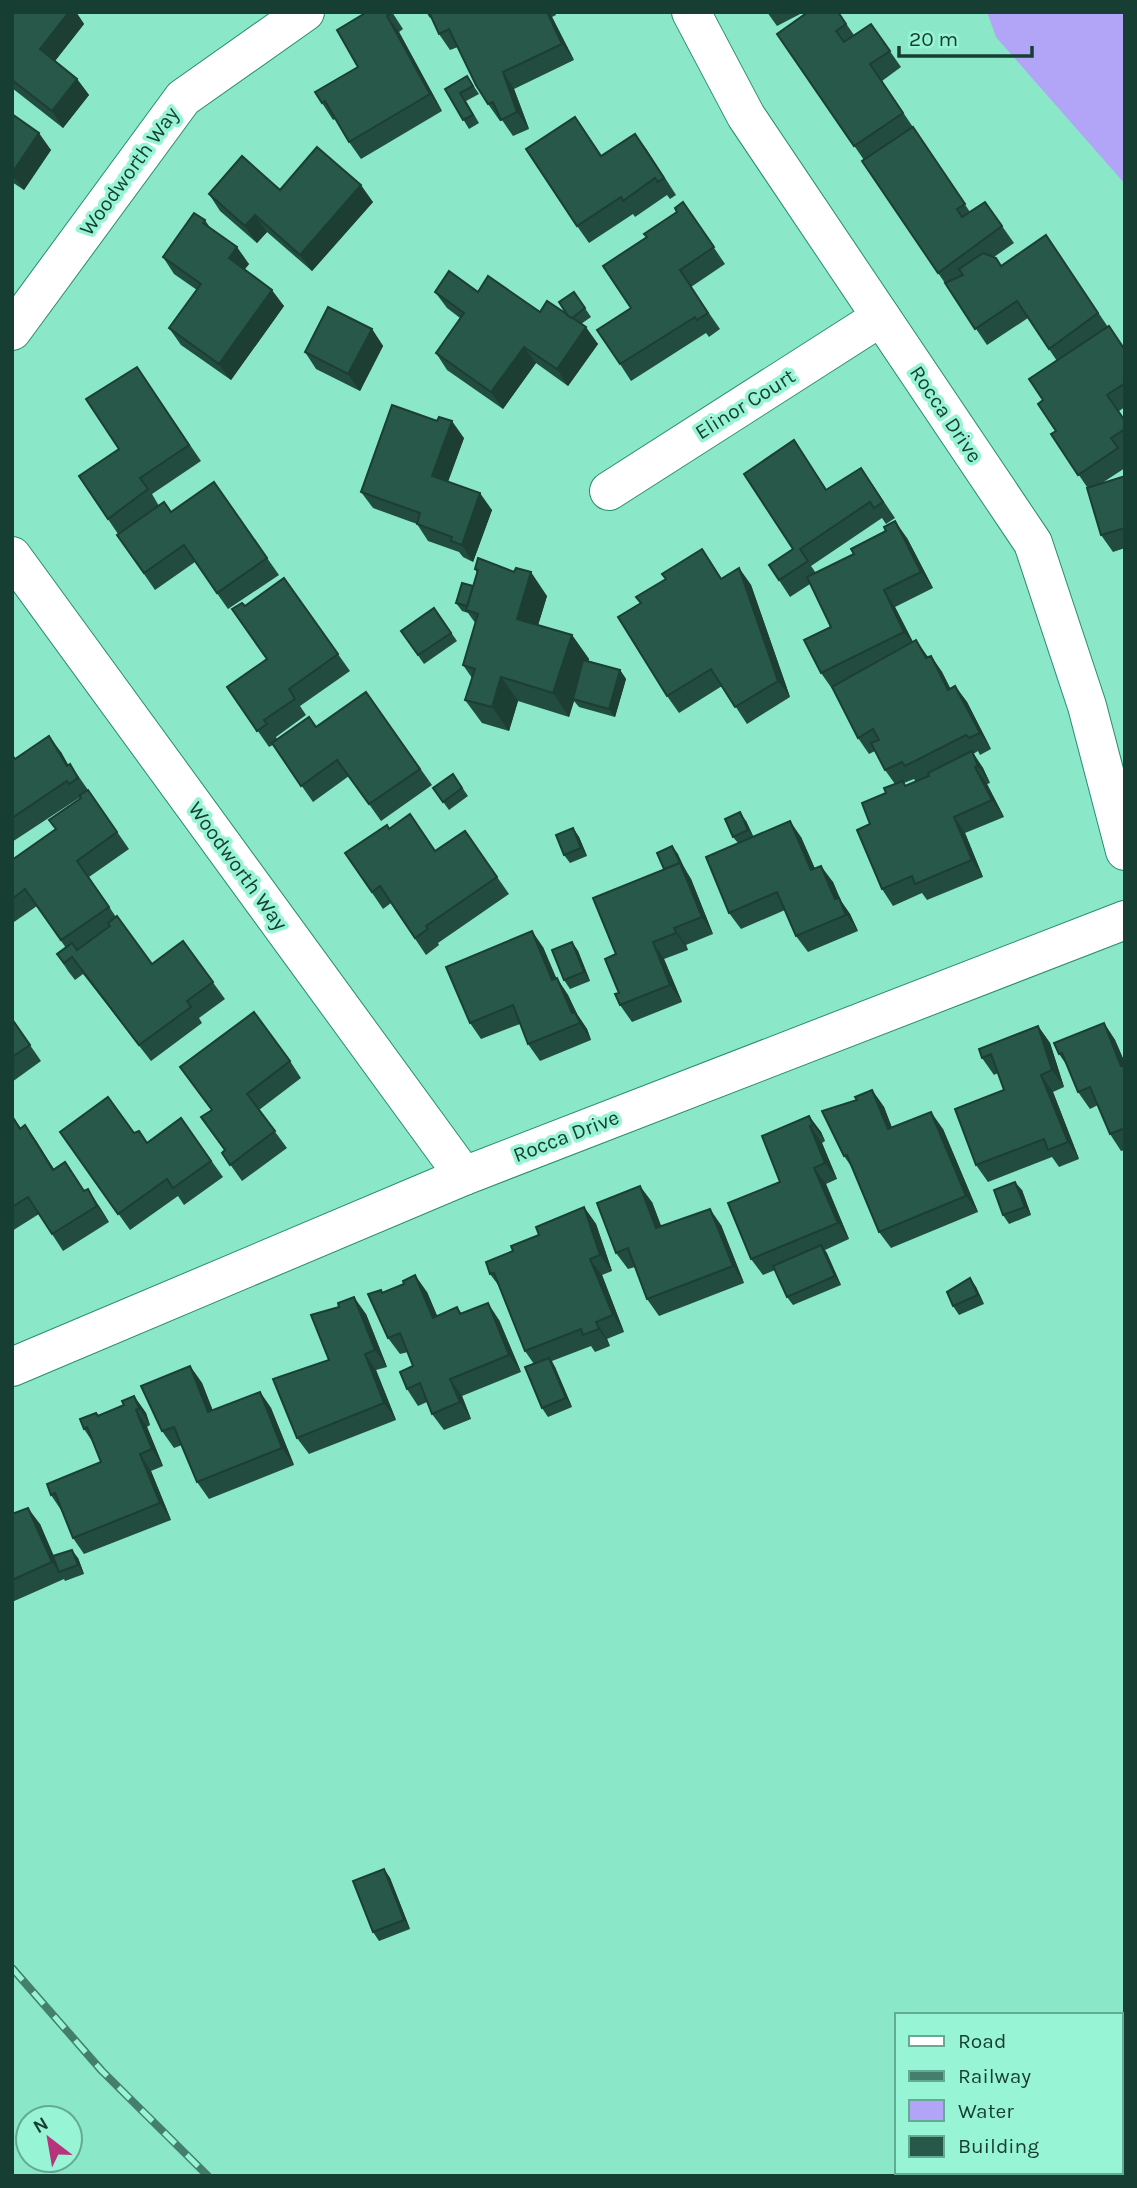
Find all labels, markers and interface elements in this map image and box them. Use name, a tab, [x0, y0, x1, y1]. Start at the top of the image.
scale bar	[899, 14, 1032, 58]
text: 20 m	[909, 27, 958, 51]
street label: Woodworth Way	[74, 102, 184, 240]
street label: Rocca Drive	[905, 361, 987, 467]
street label: Elinor Court	[691, 364, 799, 444]
street label: Woodworth Way	[183, 797, 293, 935]
street label: Rocca Drive	[510, 1105, 622, 1167]
legend	[895, 2013, 1123, 2174]
text: Road	[958, 2029, 1006, 2053]
text: Railway	[958, 2064, 1031, 2088]
text: Water	[958, 2099, 1014, 2123]
north arrow	[14, 2104, 84, 2174]
text: N	[29, 2112, 52, 2138]
text: Building	[958, 2134, 1039, 2158]

